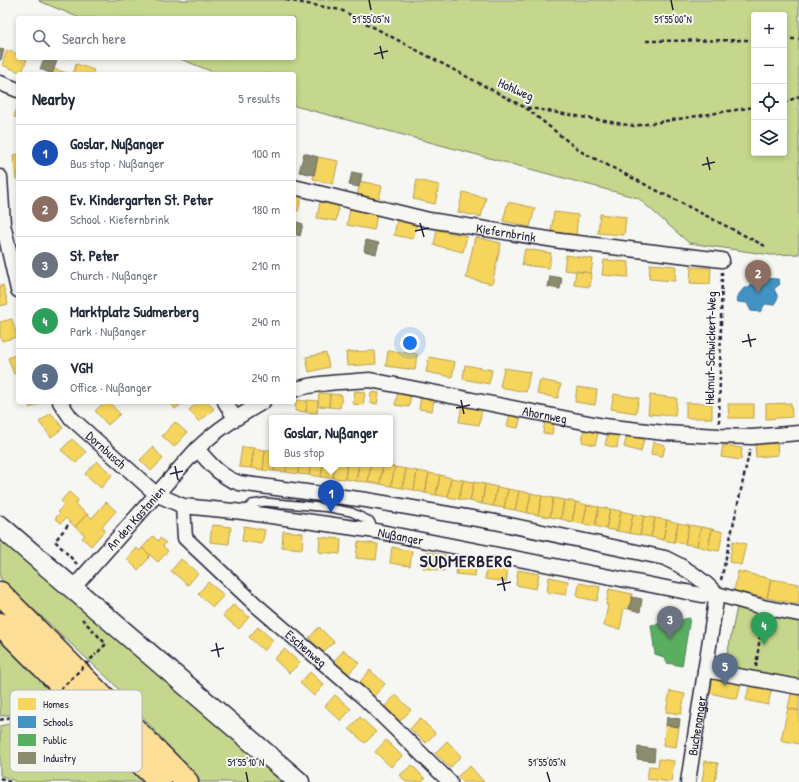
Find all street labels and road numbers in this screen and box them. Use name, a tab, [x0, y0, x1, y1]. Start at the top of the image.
street label: Hohlweg	[495, 73, 537, 105]
street label: Kiefernbrink	[475, 219, 538, 246]
street label: Helmut-Schwickert-Weg	[700, 291, 720, 405]
street label: Ahornweg	[521, 401, 569, 428]
street label: Dornbusch	[82, 427, 131, 473]
street label: An den Kastanien	[102, 482, 169, 554]
street label: Nußanger	[377, 523, 425, 549]
street label: Eschenweg	[282, 625, 331, 671]
street label: Buchenanger	[683, 694, 710, 757]

